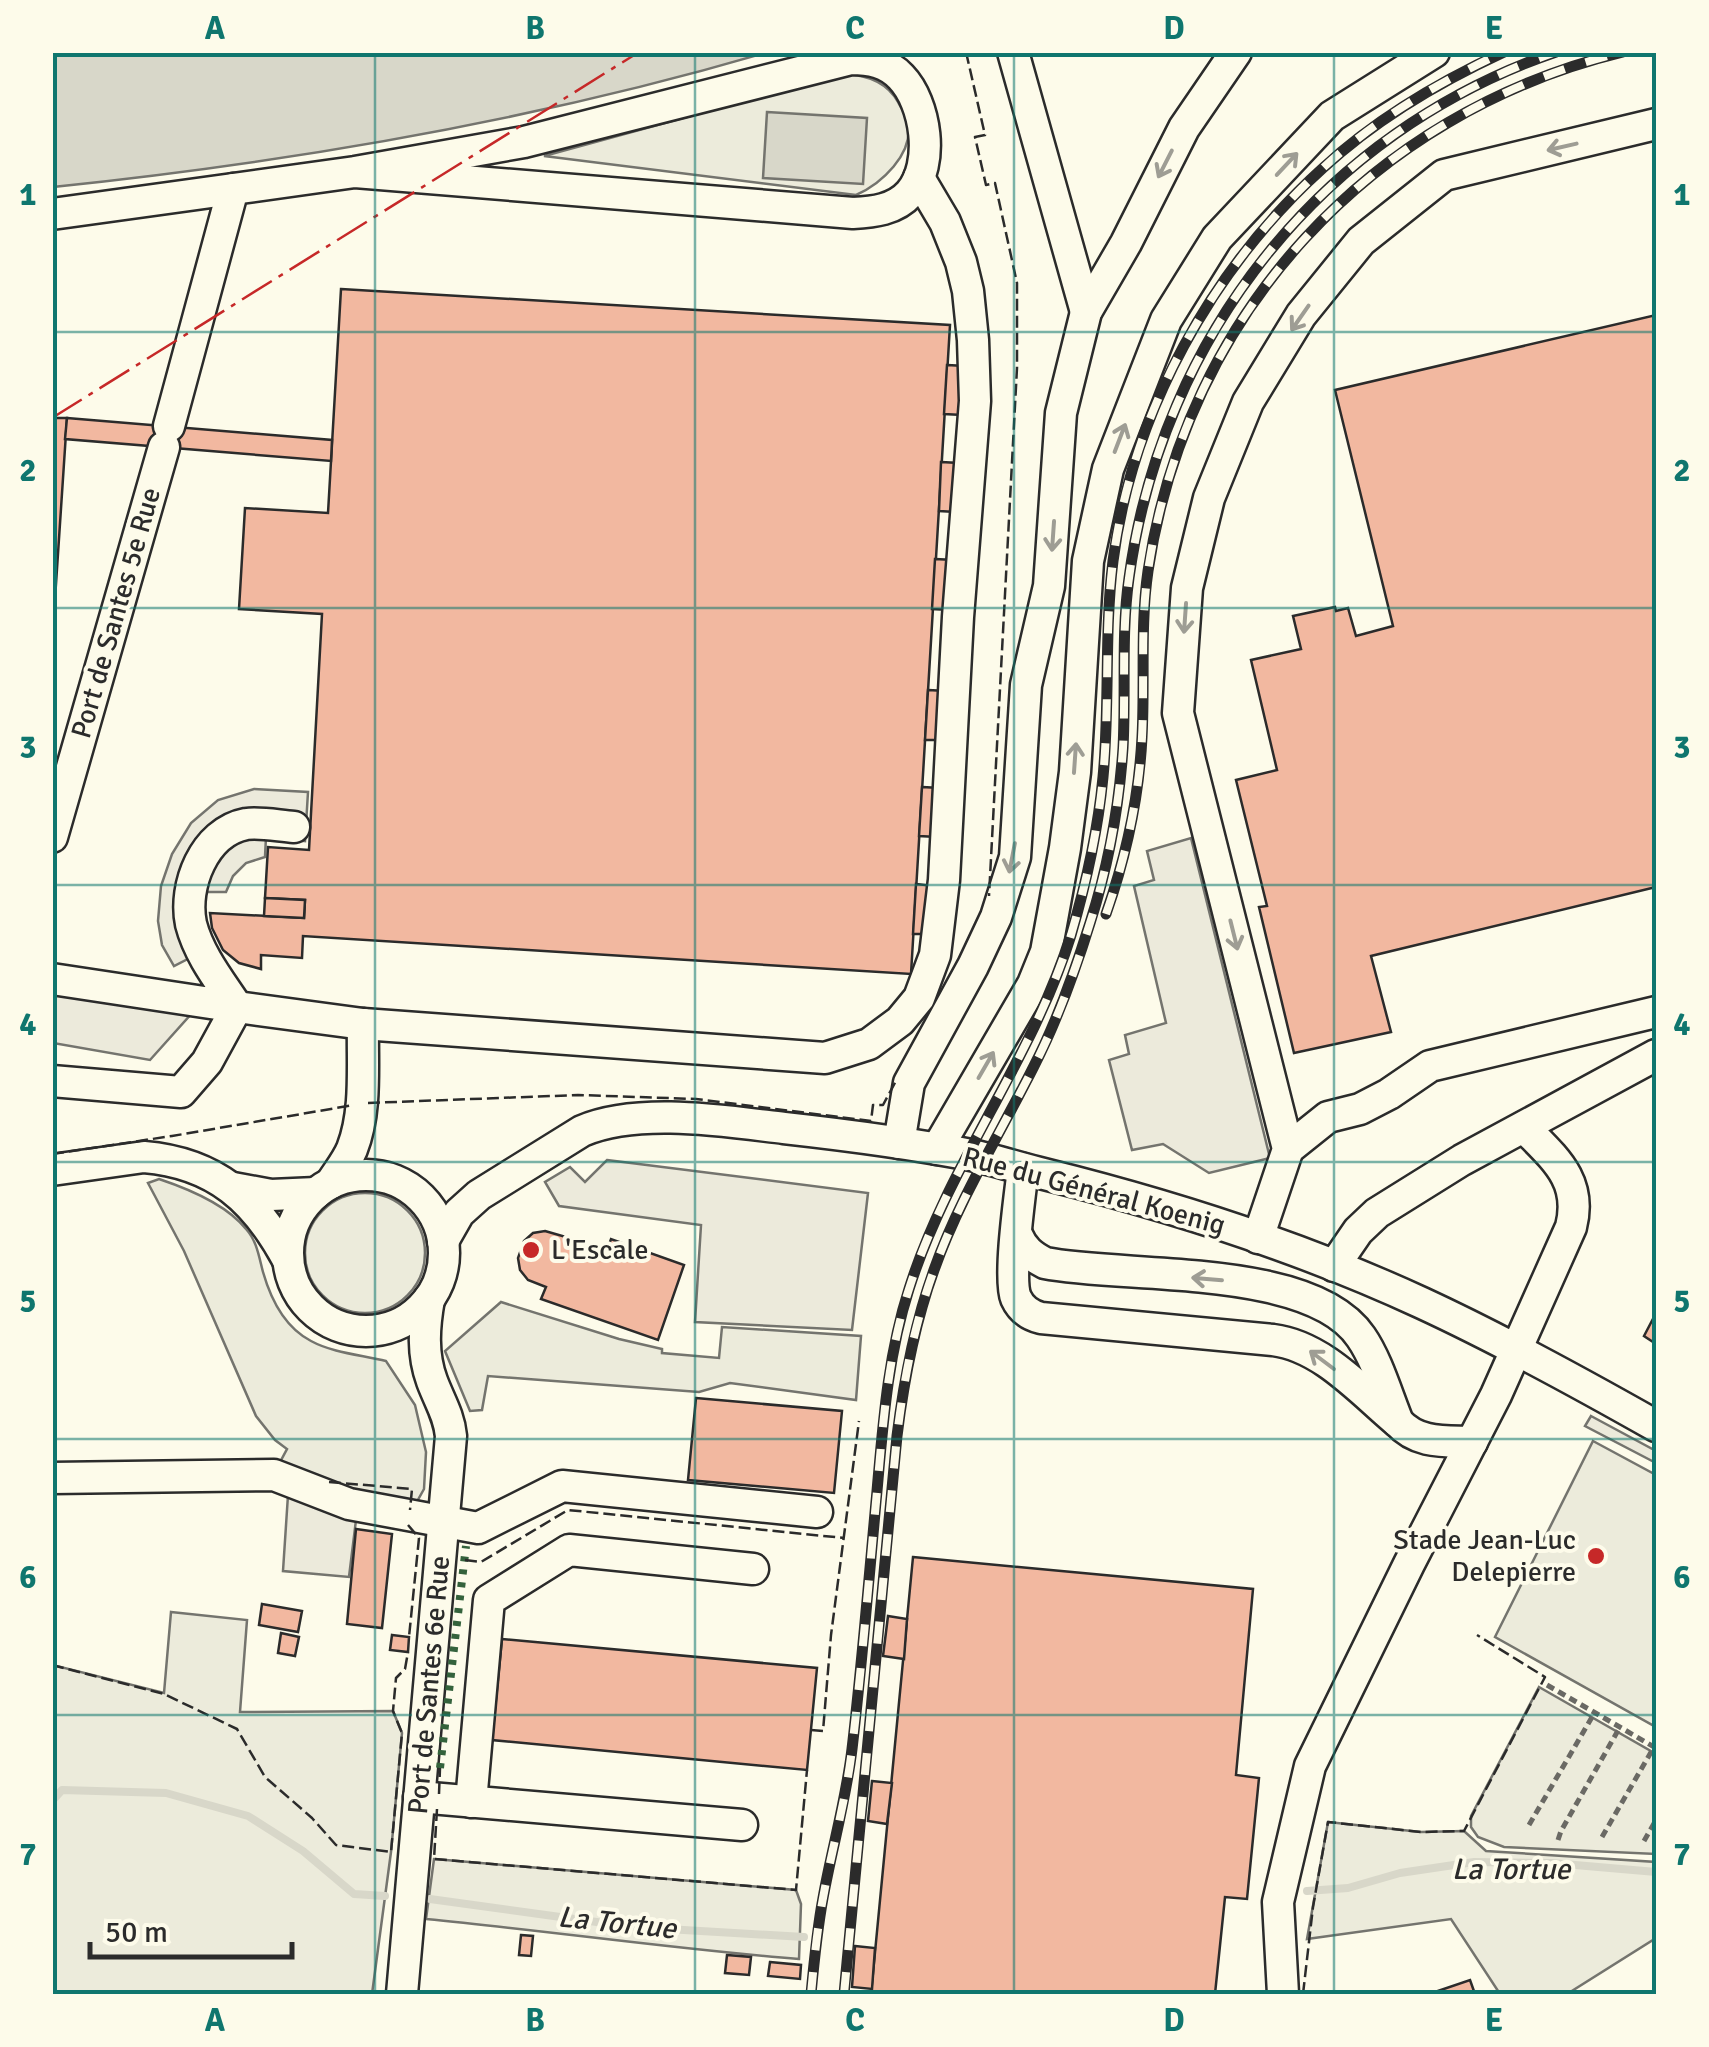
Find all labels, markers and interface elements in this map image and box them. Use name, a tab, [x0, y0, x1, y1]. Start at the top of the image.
text: A	[205, 9, 226, 48]
text: B	[525, 9, 545, 48]
text: C	[845, 9, 865, 48]
text: D	[1163, 9, 1185, 48]
text: E	[1485, 9, 1503, 48]
one-way arrow	[1547, 139, 1579, 157]
one-way arrow	[1155, 149, 1174, 179]
one-way arrow	[1275, 152, 1299, 176]
text: 1	[19, 175, 37, 214]
text: 1	[1673, 175, 1691, 214]
one-way arrow	[1290, 303, 1311, 331]
one-way arrow	[1112, 423, 1130, 454]
text: 2	[19, 451, 37, 490]
text: 2	[1673, 451, 1691, 490]
street label: Port de Santes 5e Rue	[64, 484, 168, 742]
one-way arrow	[1043, 520, 1062, 552]
one-way arrow	[1175, 601, 1194, 633]
text: 3	[19, 728, 37, 767]
text: 3	[1673, 728, 1691, 767]
one-way arrow	[1066, 742, 1085, 774]
one-way arrow	[1002, 841, 1021, 873]
one-way arrow	[1226, 918, 1244, 950]
text: 4	[19, 1005, 37, 1044]
text: 4	[1673, 1005, 1691, 1044]
one-way arrow	[976, 1051, 996, 1080]
street label: Rue du Général Koenig	[959, 1140, 1229, 1242]
place label: L'Escale	[551, 1233, 649, 1267]
marker: L'Escale	[520, 1239, 542, 1261]
one-way arrow	[1191, 1269, 1224, 1288]
text: 5	[19, 1282, 37, 1321]
text: 5	[1673, 1282, 1691, 1321]
one-way arrow	[1309, 1350, 1336, 1371]
place label: Stade Jean-Luc Delepierre	[1393, 1523, 1576, 1589]
marker: Stade Jean-Luc Delepierre	[1585, 1545, 1607, 1567]
street label: Port de Santes 6e Rue	[401, 1554, 457, 1816]
text: 6	[19, 1558, 37, 1597]
text: 6	[1673, 1558, 1691, 1597]
text: 7	[19, 1835, 37, 1874]
text: 7	[1673, 1835, 1691, 1874]
water label: La Tortue	[1452, 1851, 1572, 1888]
scale bar	[90, 1897, 292, 1959]
water label: La Tortue	[556, 1898, 680, 1948]
text: 50 m	[105, 1914, 168, 1951]
text: A	[205, 2001, 226, 2040]
text: B	[525, 2001, 545, 2040]
text: C	[845, 2001, 865, 2040]
text: D	[1163, 2001, 1185, 2040]
text: E	[1485, 2001, 1503, 2040]

